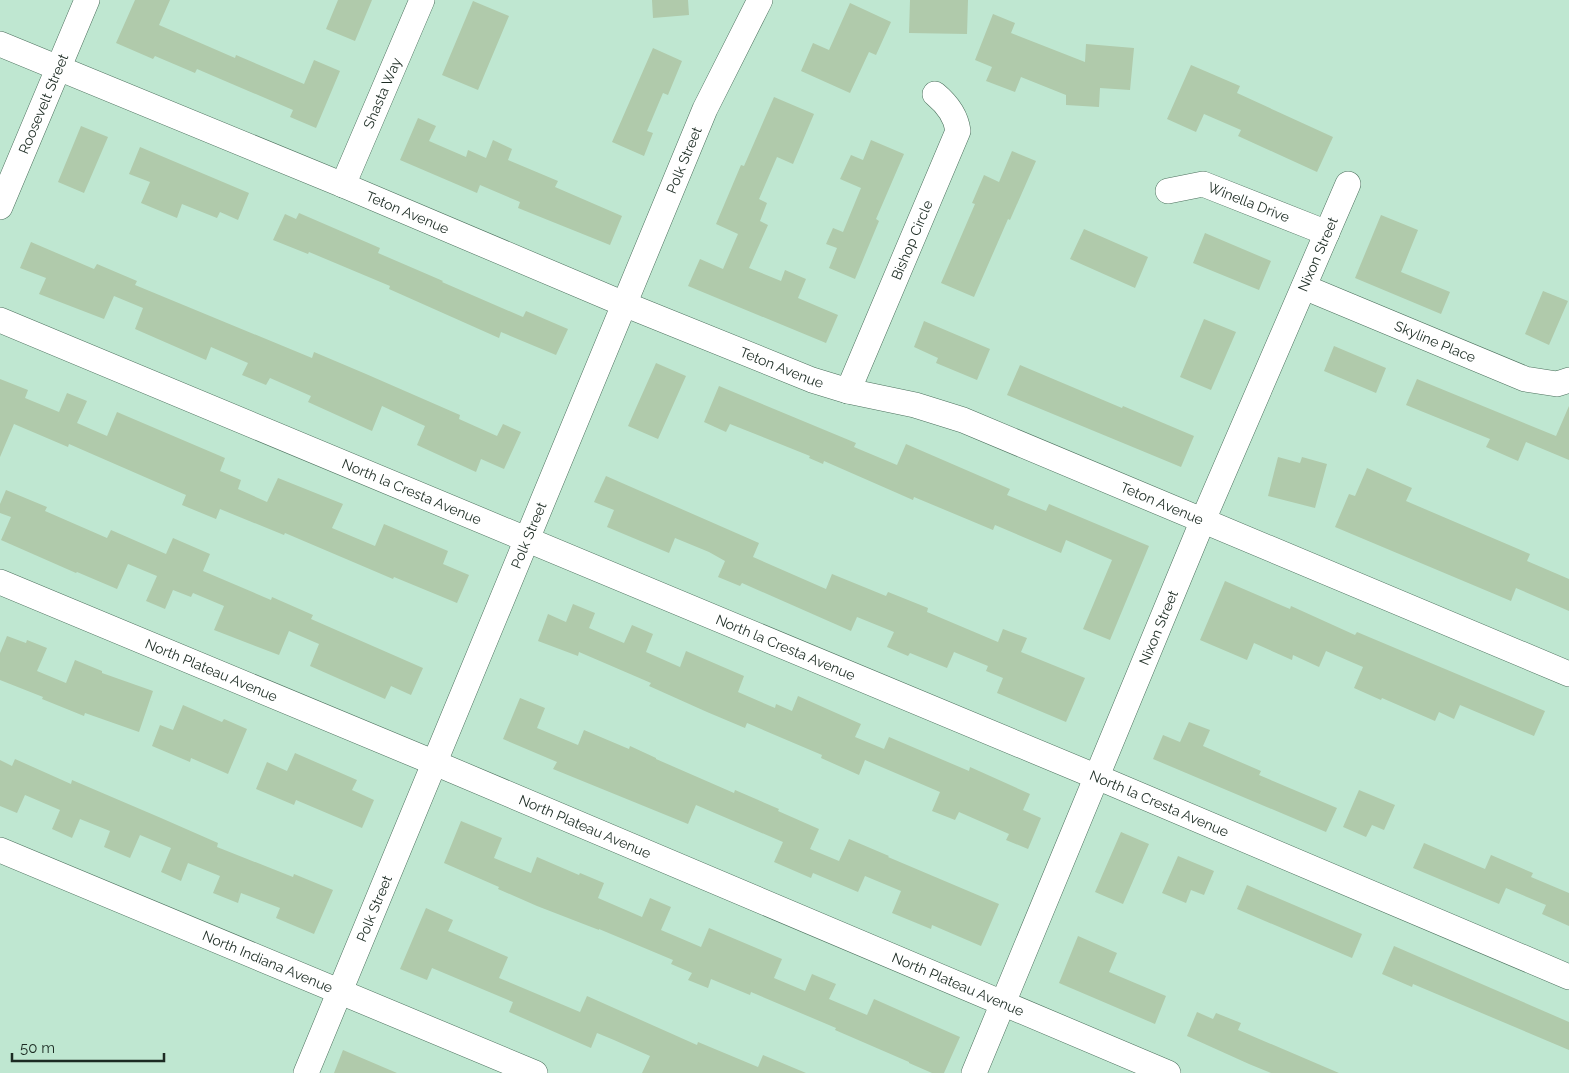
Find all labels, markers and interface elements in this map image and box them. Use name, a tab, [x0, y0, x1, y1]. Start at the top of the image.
street label: Roosevelt Street	[15, 51, 72, 156]
street label: Shasta Way	[360, 55, 405, 131]
street label: Polk Street	[663, 124, 705, 196]
street label: Winella Drive	[1206, 179, 1292, 225]
street label: Teton Avenue	[364, 188, 451, 237]
street label: Bishop Circle	[888, 198, 936, 282]
street label: Nixon Street	[1295, 214, 1341, 294]
street label: Skyline Place	[1392, 318, 1478, 366]
street label: Teton Avenue	[738, 344, 825, 391]
street label: North la Cresta Avenue	[340, 455, 484, 528]
street label: Teton Avenue	[1118, 479, 1206, 528]
street label: Polk Street	[508, 499, 550, 571]
street label: Nixon Street	[1136, 588, 1181, 667]
street label: North la Cresta Avenue	[714, 611, 858, 683]
street label: North Plateau Avenue	[143, 635, 280, 705]
street label: North la Cresta Avenue	[1087, 767, 1231, 840]
street label: North Plateau Avenue	[517, 791, 653, 861]
street label: Polk Street	[353, 873, 395, 944]
street label: North Indiana Avenue	[200, 927, 335, 996]
street label: North Plateau Avenue	[890, 949, 1026, 1019]
scale bar	[12, 1030, 165, 1062]
text: 50 m	[20, 1039, 55, 1057]

